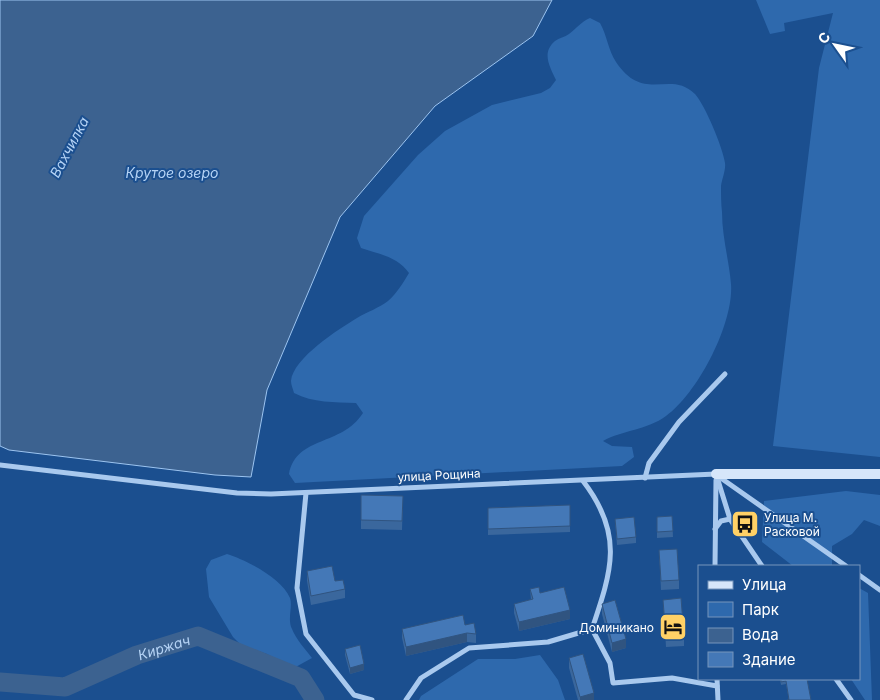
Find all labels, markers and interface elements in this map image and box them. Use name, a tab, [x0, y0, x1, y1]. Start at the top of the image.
north arrow	[810, 20, 860, 70]
text: С	[814, 29, 834, 47]
water label: Вахчилка	[46, 114, 92, 180]
water label: Крутое озеро	[126, 164, 218, 181]
street label: улица Рощина	[397, 465, 481, 485]
bus stop icon: Улица М. Расковой	[730, 509, 760, 539]
place label: Улица М. Расковой	[764, 510, 820, 539]
legend	[698, 565, 860, 680]
text: Улица	[742, 575, 786, 594]
text: Парк	[742, 600, 779, 619]
hotel icon: Доминикано	[658, 612, 688, 642]
place label: Доминикано	[579, 620, 654, 635]
text: Вода	[742, 625, 779, 644]
water label: Киржач	[135, 631, 192, 663]
text: Здание	[742, 650, 796, 669]

